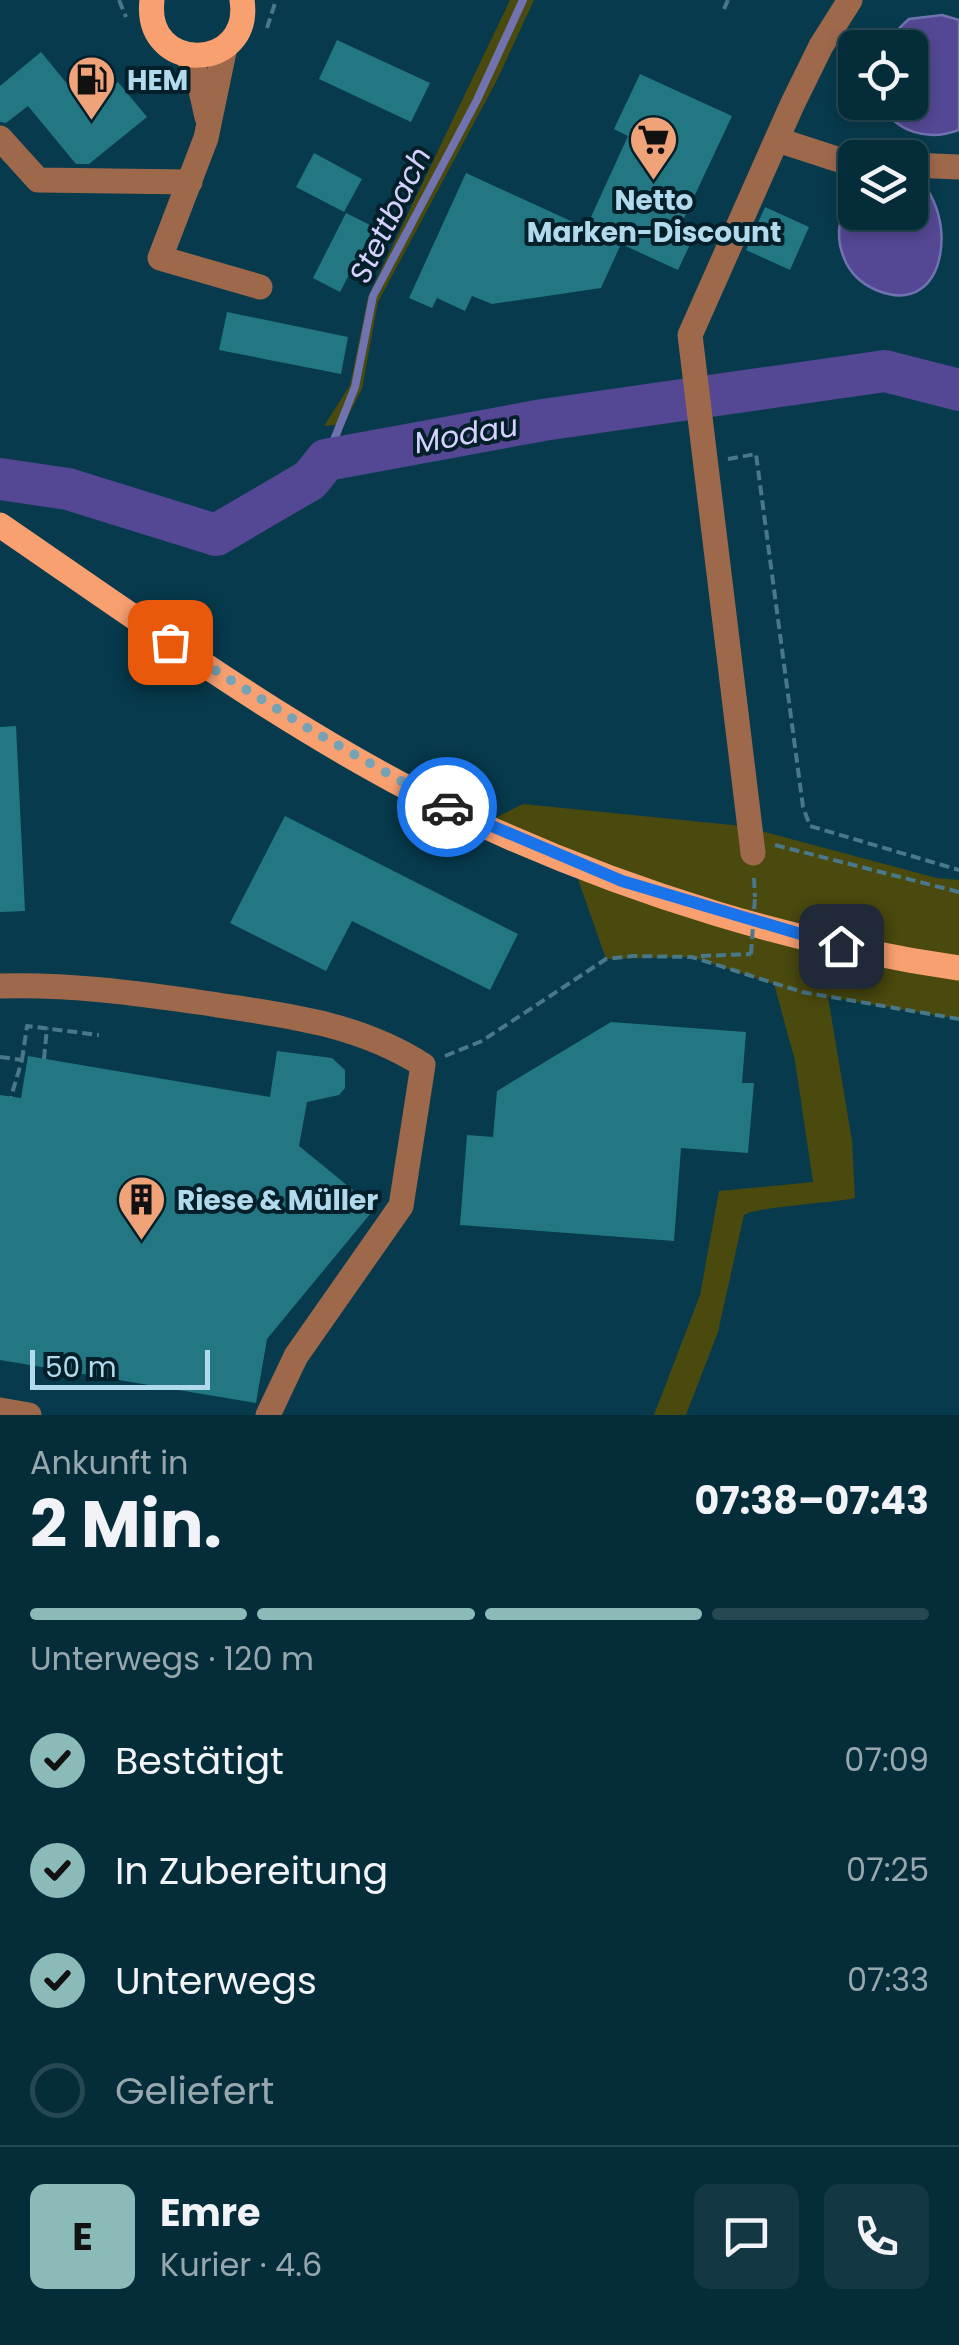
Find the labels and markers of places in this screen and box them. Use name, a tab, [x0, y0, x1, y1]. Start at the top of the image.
fuel station icon: HEM	[66, 54, 118, 122]
place label: HEM	[127, 61, 188, 100]
supermarket icon: Netto Marken-Discount	[628, 114, 680, 182]
place label: Netto Marken-Discount	[527, 181, 781, 252]
pin	[128, 600, 213, 685]
pin	[799, 904, 884, 989]
building icon: Riese & Müller	[116, 1174, 168, 1242]
place label: Riese & Müller	[177, 1181, 378, 1220]

